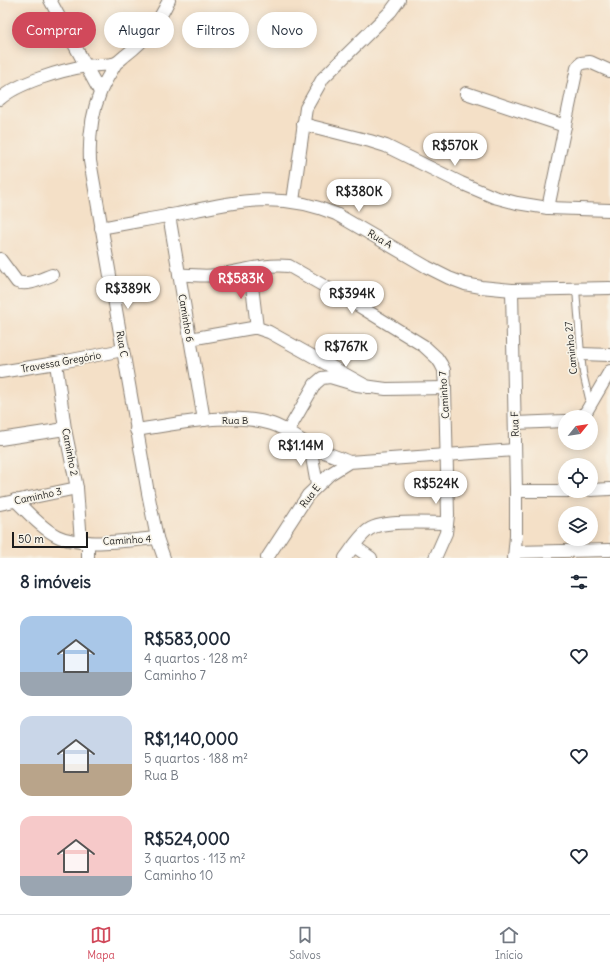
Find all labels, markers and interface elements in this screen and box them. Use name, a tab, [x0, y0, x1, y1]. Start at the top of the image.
chip: Comprar	[12, 12, 96, 48]
chip: Alugar	[104, 12, 174, 48]
chip: Filtros	[182, 12, 249, 48]
chip: Novo	[257, 12, 317, 48]
pin: R$570K	[422, 133, 488, 167]
text: R$570K	[432, 137, 478, 154]
pin: R$380K	[326, 179, 392, 213]
text: R$380K	[336, 183, 382, 200]
street label: Rua A	[365, 227, 395, 252]
pin: R$583K	[208, 266, 274, 300]
text: R$583K	[218, 270, 264, 287]
pin: R$389K	[95, 276, 161, 310]
text: R$389K	[105, 280, 151, 297]
pin: R$394K	[319, 281, 385, 315]
text: R$394K	[329, 285, 375, 302]
street label: Caminho 6	[175, 293, 197, 343]
street label: Caminho 27	[562, 321, 580, 375]
street label: Rua C	[113, 330, 131, 359]
pin: R$767K	[313, 334, 379, 368]
text: R$767K	[324, 338, 368, 355]
street label: Travessa Gregório	[20, 348, 102, 375]
street label: Caminho 7	[436, 371, 452, 419]
north arrow	[558, 410, 598, 450]
map controls	[558, 410, 598, 546]
street label: Rua F	[508, 411, 522, 437]
street label: Rua B	[222, 414, 249, 427]
street label: Caminho 2	[59, 427, 81, 477]
pin: R$1.14M	[264, 433, 338, 467]
text: R$1.14M	[278, 437, 324, 454]
button: locate	[558, 458, 598, 498]
pin: R$524K	[403, 471, 469, 505]
text: R$524K	[413, 475, 459, 492]
street label: Rua E	[297, 482, 323, 510]
street label: Caminho 3	[13, 485, 63, 507]
button: layers	[558, 506, 598, 546]
scale bar	[12, 530, 88, 549]
text: 50 m	[18, 532, 44, 546]
street label: Caminho 4	[102, 532, 152, 548]
text: 8 imóveis	[20, 571, 91, 593]
icon: filters	[568, 571, 590, 593]
text: R$583,000	[144, 628, 231, 650]
icon: home	[52, 632, 100, 680]
icon: heart	[568, 645, 590, 667]
text: 4 quartos · 128 m²	[144, 650, 248, 667]
text: Caminho 7	[144, 667, 206, 684]
text: R$1,140,000	[144, 728, 238, 750]
icon: home	[52, 732, 100, 780]
icon: heart	[568, 745, 590, 767]
text: 5 quartos · 188 m²	[144, 750, 248, 767]
text: Rua B	[144, 767, 179, 784]
text: R$524,000	[144, 828, 230, 850]
icon: home	[52, 832, 100, 880]
icon: heart	[568, 845, 590, 867]
text: 3 quartos · 113 m²	[144, 850, 246, 867]
text: Caminho 10	[144, 867, 213, 884]
tab: Mapa	[87, 924, 115, 962]
tab: Salvos	[289, 924, 321, 962]
tab: Início	[495, 924, 523, 962]

